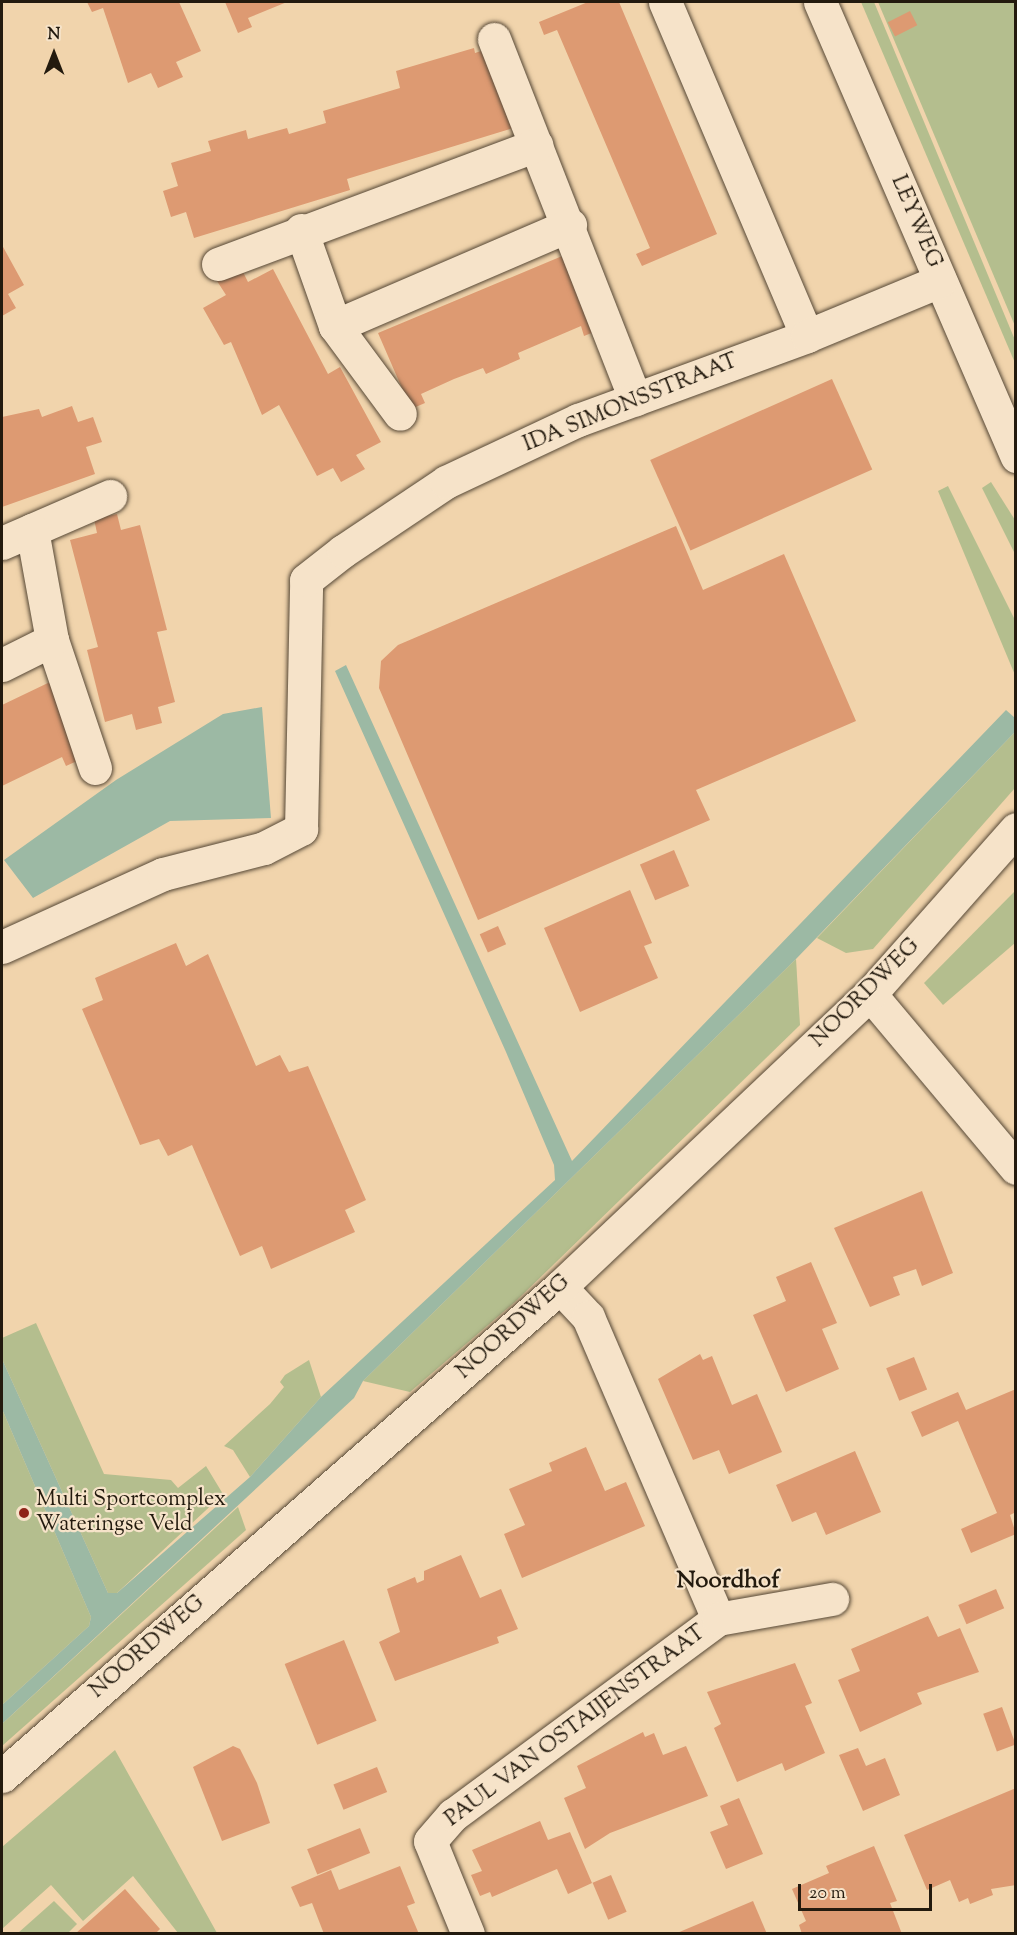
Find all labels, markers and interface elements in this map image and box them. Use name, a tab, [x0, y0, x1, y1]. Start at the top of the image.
north arrow	[24, 24, 84, 84]
text: N	[48, 24, 60, 47]
street label: LEYWEG	[884, 172, 946, 272]
street label: IDA SIMONSSTRAAT	[520, 349, 742, 459]
street label: NOORDWEG	[806, 934, 926, 1054]
street label: NOORDWEG	[452, 1270, 576, 1386]
place label: Multi Sportcomplex Wateringse Veld	[36, 1487, 226, 1538]
marker: Multi Sportcomplex Wateringse Veld	[17, 1506, 31, 1520]
district label: Noordhof	[677, 1568, 779, 1596]
street label: NOORDWEG	[85, 1591, 211, 1705]
street label: PAUL VAN OSTAIJENSTRAAT	[441, 1620, 711, 1834]
scale bar	[801, 1872, 934, 1910]
text: 20 m	[809, 1881, 846, 1907]

